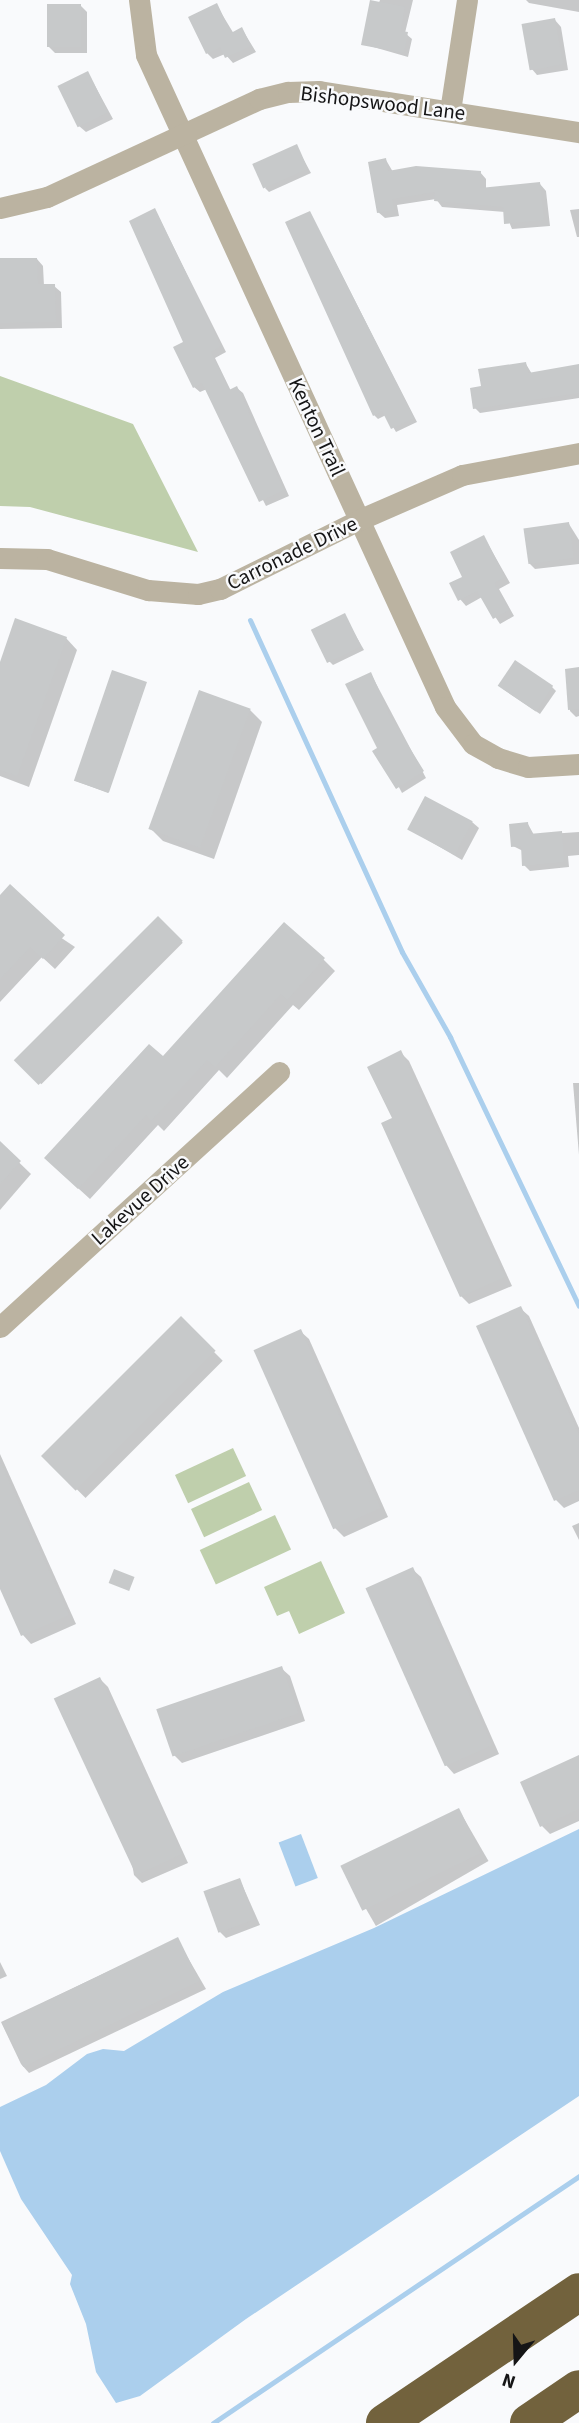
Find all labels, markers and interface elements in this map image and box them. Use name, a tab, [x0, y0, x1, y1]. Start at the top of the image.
street label: Bishopswood Lane	[299, 80, 467, 126]
street label: Kenton Trail	[283, 374, 351, 480]
street label: Carronade Drive	[223, 511, 361, 595]
street label: Lakevue Drive	[86, 1150, 194, 1250]
north arrow	[481, 2325, 551, 2395]
text: N	[499, 2366, 519, 2395]

